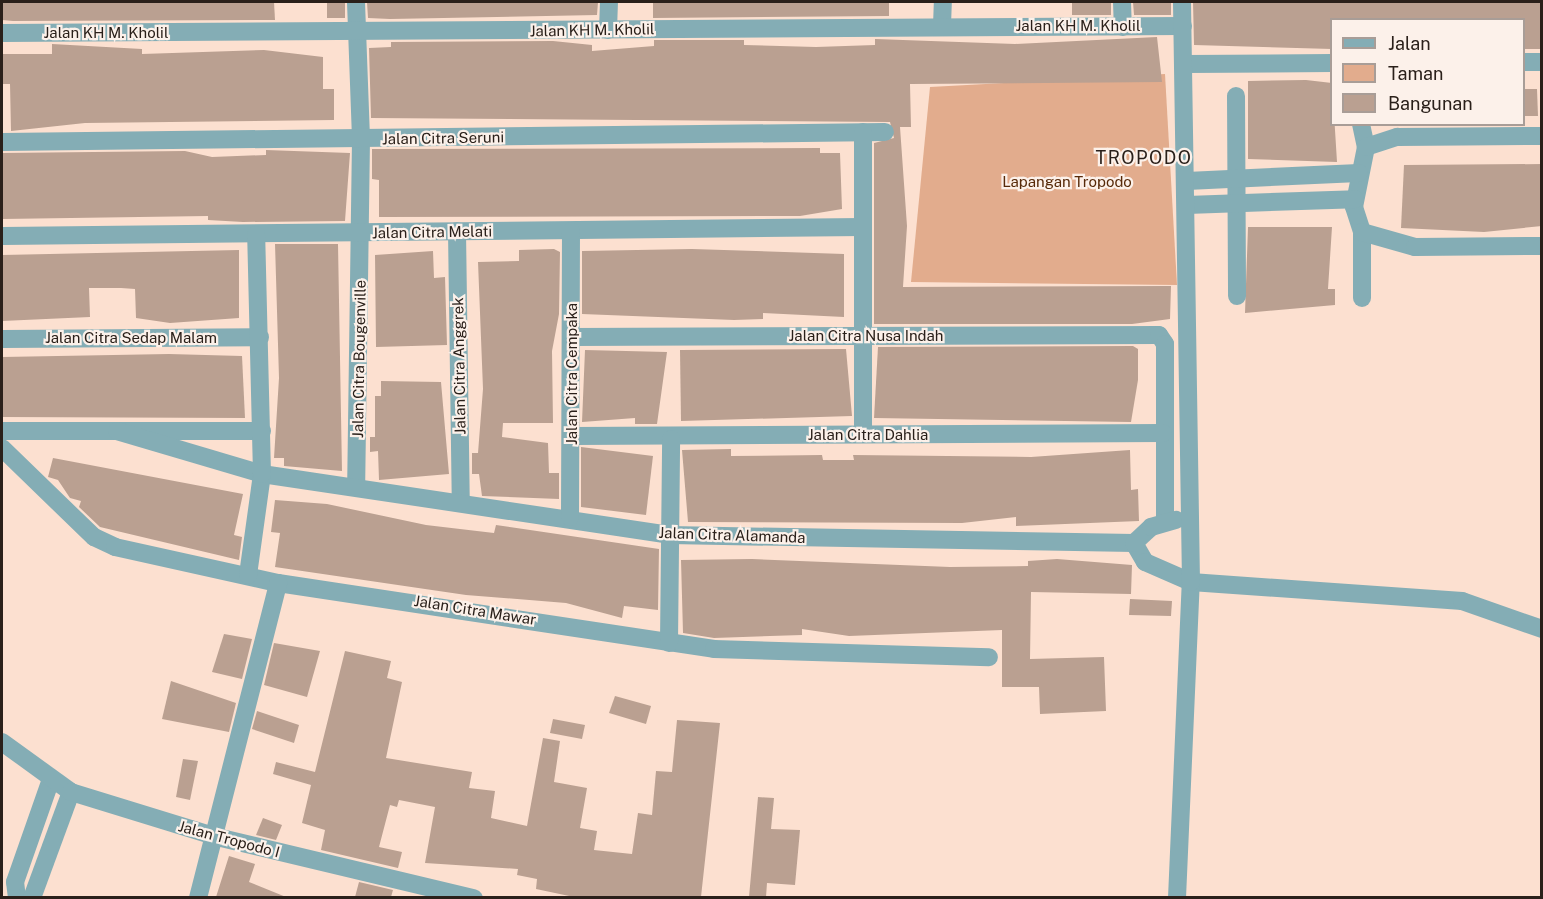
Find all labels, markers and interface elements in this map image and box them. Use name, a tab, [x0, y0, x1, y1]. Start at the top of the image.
street label: Jalan KH M. Kholil	[1015, 17, 1141, 35]
legend	[1330, 18, 1525, 126]
street label: Jalan KH M. Kholil	[529, 20, 655, 40]
street label: Jalan KH M. Kholil	[43, 24, 169, 42]
text: Jalan	[1388, 33, 1431, 54]
text: Taman	[1388, 63, 1443, 84]
text: Bangunan	[1388, 93, 1473, 114]
street label: Jalan Citra Seruni	[382, 128, 504, 148]
district label: TROPODO	[1096, 147, 1192, 169]
park label: Lapangan Tropodo	[1002, 173, 1132, 191]
street label: Jalan Citra Melati	[372, 222, 492, 242]
street label: Jalan Citra Bougenville	[349, 280, 369, 438]
street label: Jalan Citra Anggrek	[449, 297, 469, 435]
street label: Jalan Citra Cempaka	[563, 303, 581, 445]
street label: Jalan Citra Nusa Indah	[789, 327, 943, 345]
street label: Jalan Citra Sedap Malam	[45, 329, 217, 347]
street label: Jalan Citra Dahlia	[808, 426, 928, 444]
street label: Jalan Citra Alamanda	[658, 523, 806, 547]
street label: Jalan Citra Mawar	[413, 591, 537, 629]
street label: Jalan Tropodo I	[176, 817, 282, 861]

